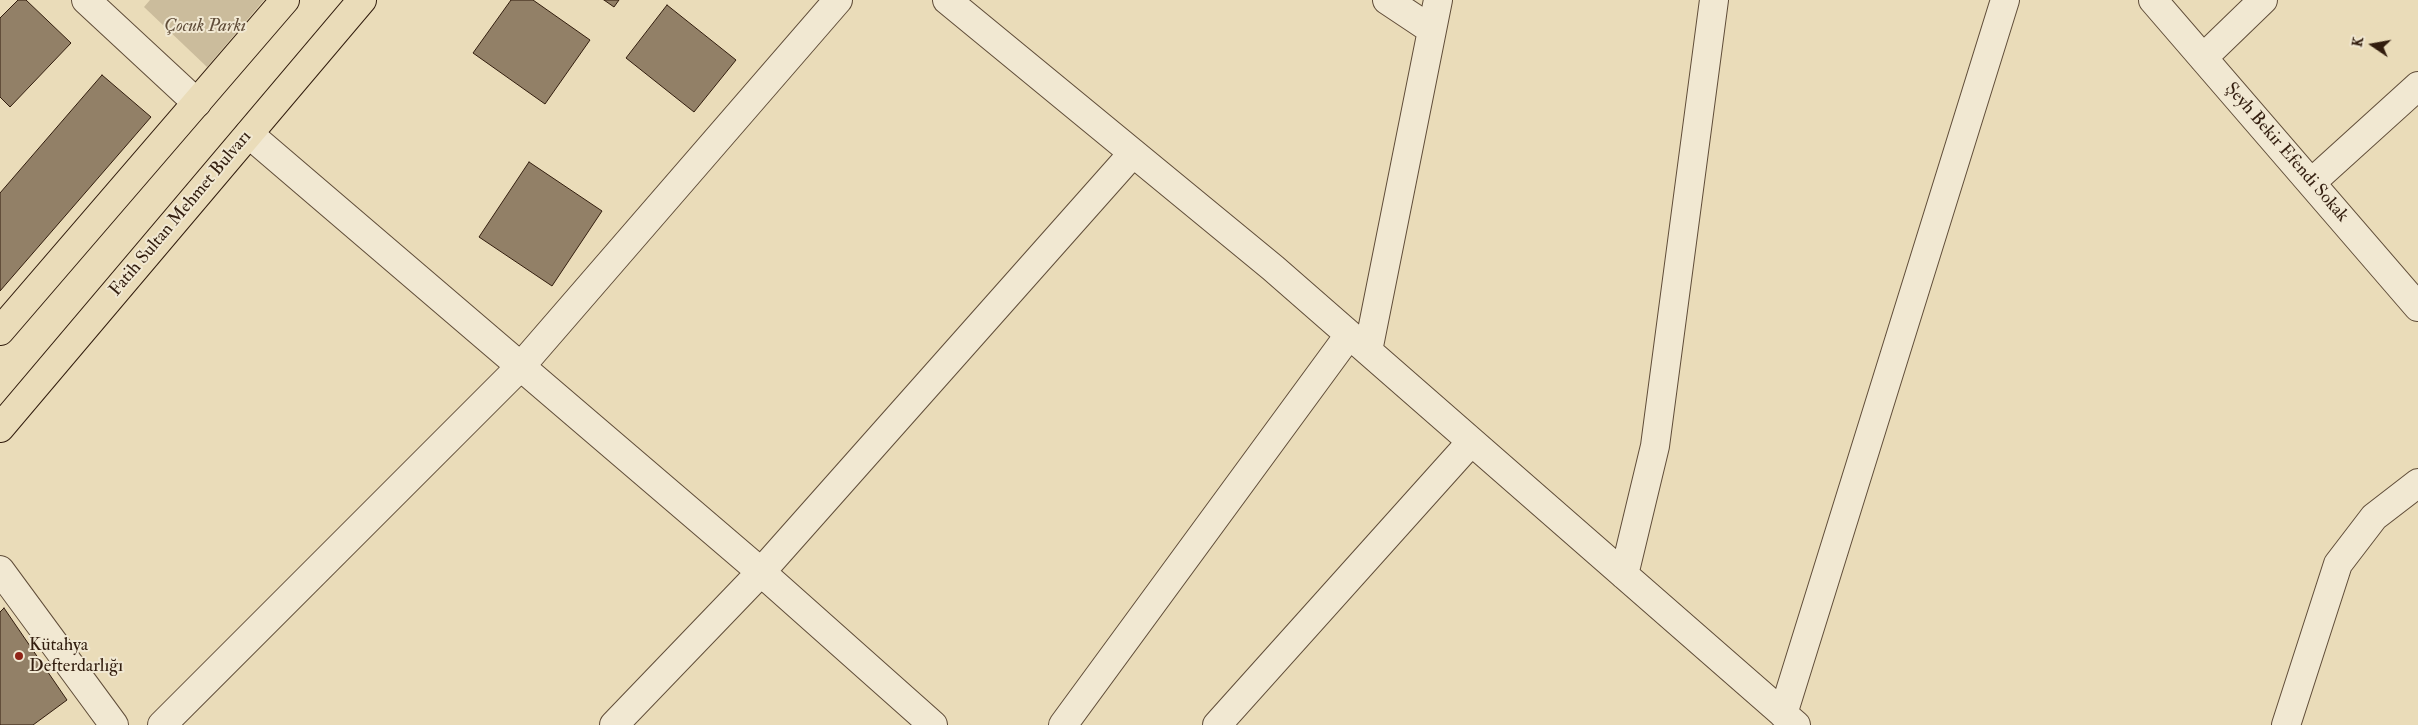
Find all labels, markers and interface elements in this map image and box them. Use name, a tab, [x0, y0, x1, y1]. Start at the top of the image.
park label: Çocuk Parkı	[164, 16, 246, 38]
north arrow	[2348, 20, 2398, 70]
text: K	[2349, 35, 2367, 48]
street label: Şeyh Bekir Efendi Sokak	[2220, 79, 2352, 227]
street label: Fatih Sultan Mehmet Bulvarı	[105, 127, 257, 301]
place label: Kütahya Defterdarlığı	[29, 635, 123, 678]
marker: Kütahya Defterdarlığı	[13, 650, 25, 662]

